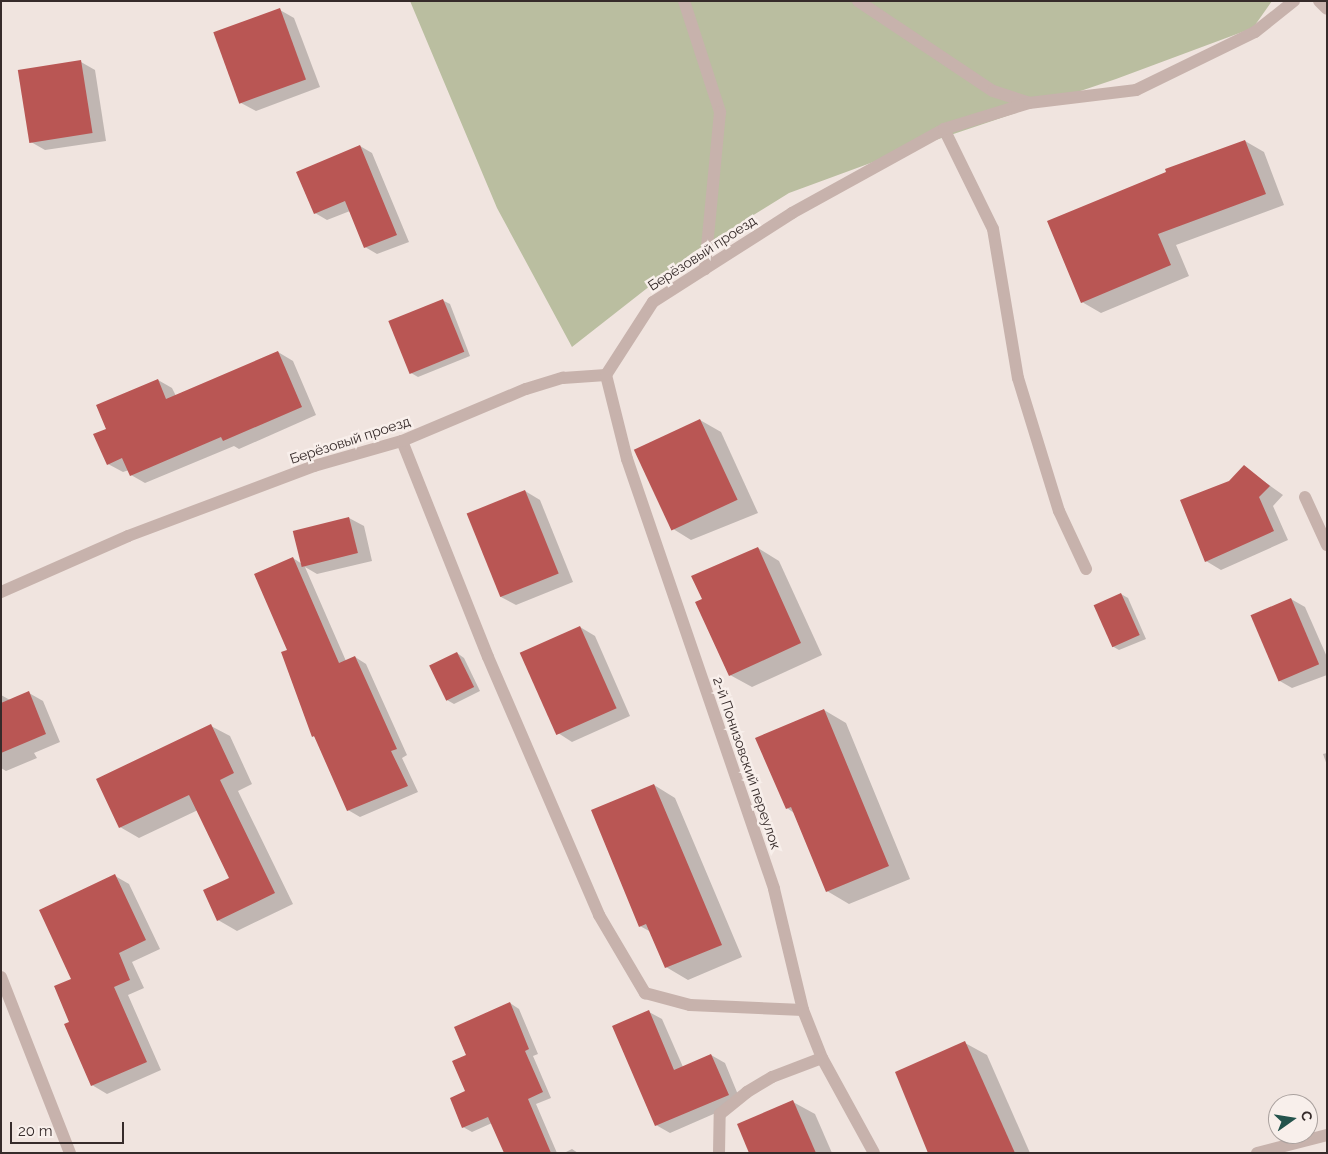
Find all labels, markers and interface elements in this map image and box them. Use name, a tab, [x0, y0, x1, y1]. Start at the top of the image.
street label: Берёзовый проезд	[645, 212, 759, 294]
street label: Берёзовый проезд	[288, 413, 412, 467]
street label: 2-й Понизовский переулок	[710, 675, 784, 851]
north arrow	[1268, 1094, 1318, 1144]
text: С	[1298, 1109, 1316, 1122]
scale bar	[12, 1112, 126, 1144]
text: 20 m	[18, 1122, 53, 1140]

